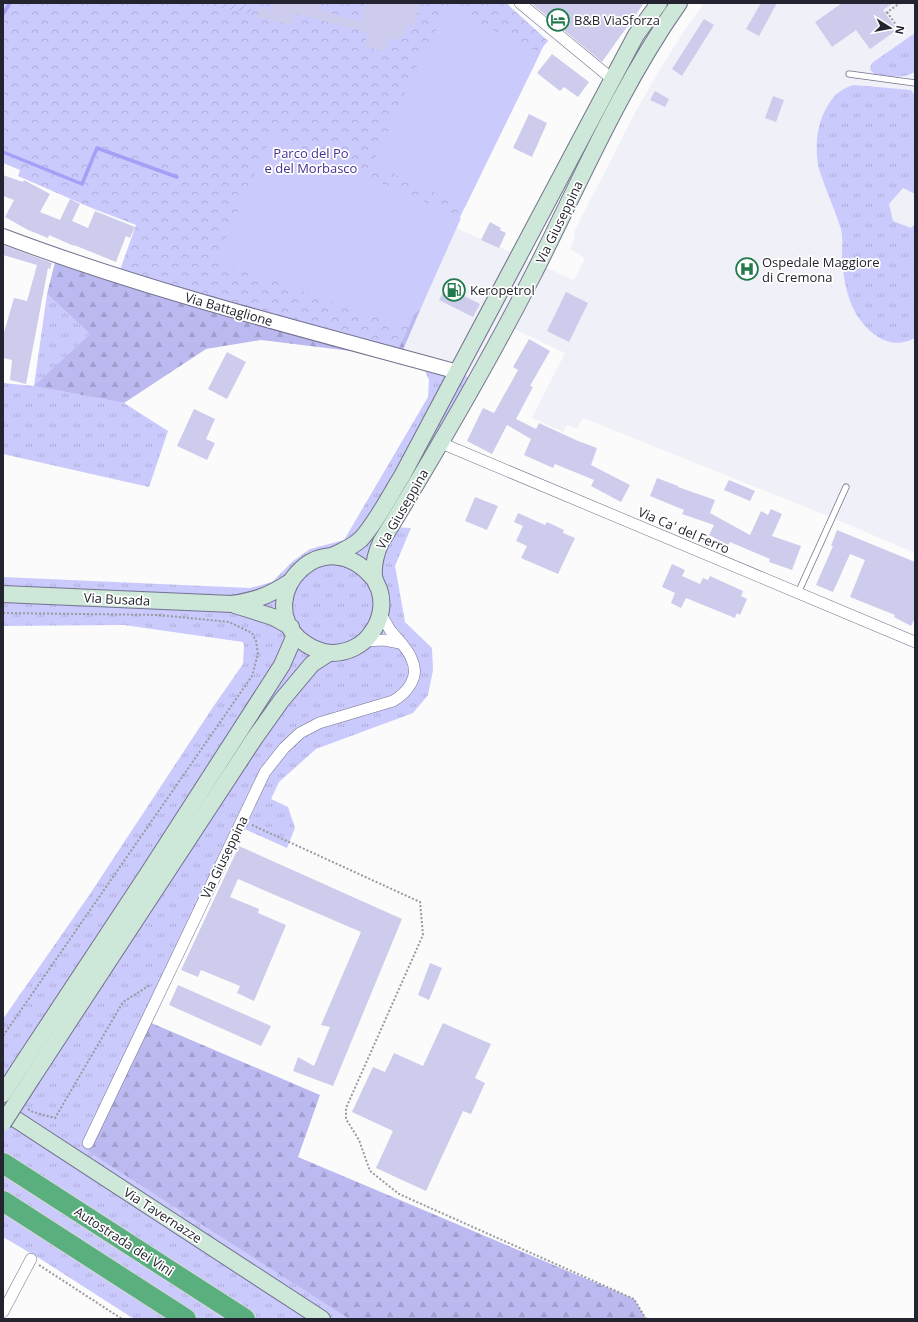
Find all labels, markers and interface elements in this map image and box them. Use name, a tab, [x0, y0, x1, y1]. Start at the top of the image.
hotel icon: B&B ViaSforza	[545, 7, 571, 33]
north arrow	[870, 8, 910, 48]
place label: B&B ViaSforza	[574, 11, 660, 29]
text: N	[892, 24, 909, 36]
park label: Parco del Po e del Morbasco	[265, 144, 358, 177]
street label: Via Giuseppina	[531, 178, 587, 266]
place label: Ospedale Maggiore di Cremona	[762, 253, 879, 286]
hospital icon: Ospedale Maggiore di Cremona	[734, 256, 760, 282]
fuel station icon: Keropetrol	[441, 277, 467, 303]
place label: Keropetrol	[470, 281, 535, 299]
street label: Via Battaglione	[183, 288, 275, 330]
street label: Via Giuseppina	[372, 465, 432, 553]
street label: Via Ca' del Ferro	[636, 503, 733, 557]
street label: Via Busada	[83, 588, 151, 610]
street label: Via Giuseppina	[196, 813, 252, 901]
street label: Via Tavernazze	[120, 1183, 206, 1247]
street label: Autostrada dei Vini	[71, 1202, 177, 1280]

